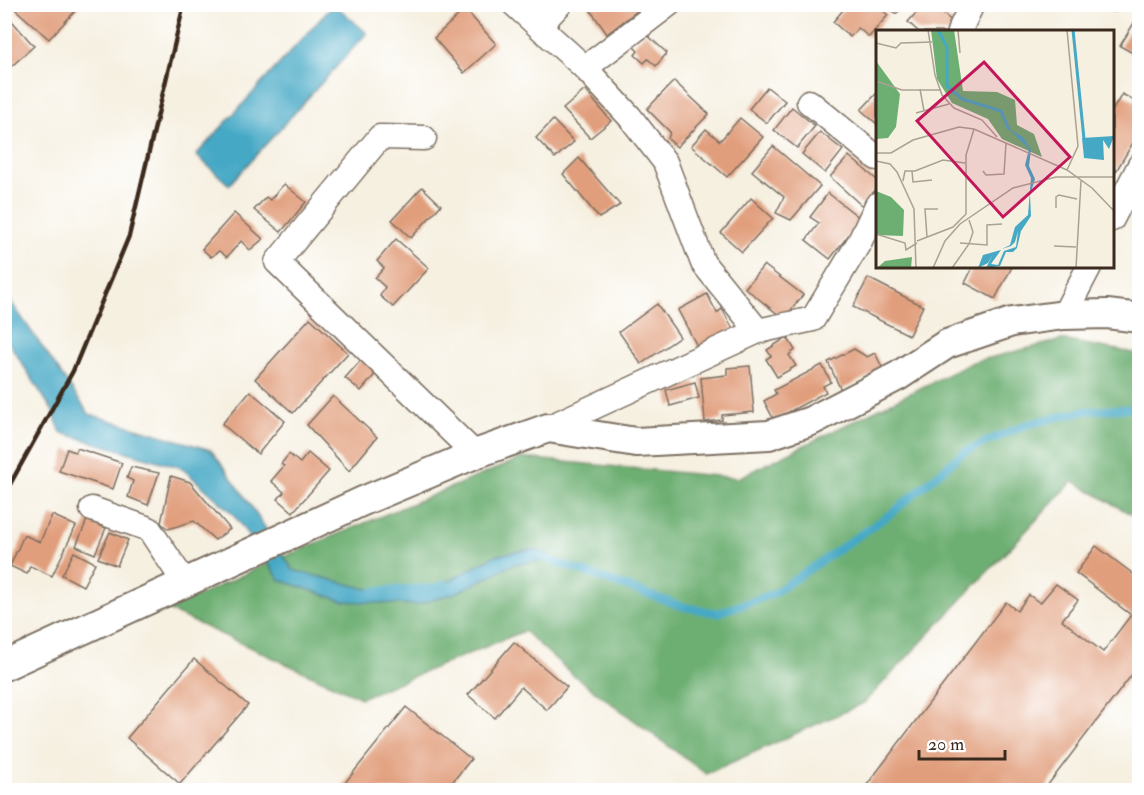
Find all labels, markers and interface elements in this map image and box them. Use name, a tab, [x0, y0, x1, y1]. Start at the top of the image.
inset map	[876, 30, 1114, 268]
scale bar	[919, 723, 1004, 761]
text: 20 m	[928, 733, 964, 756]

